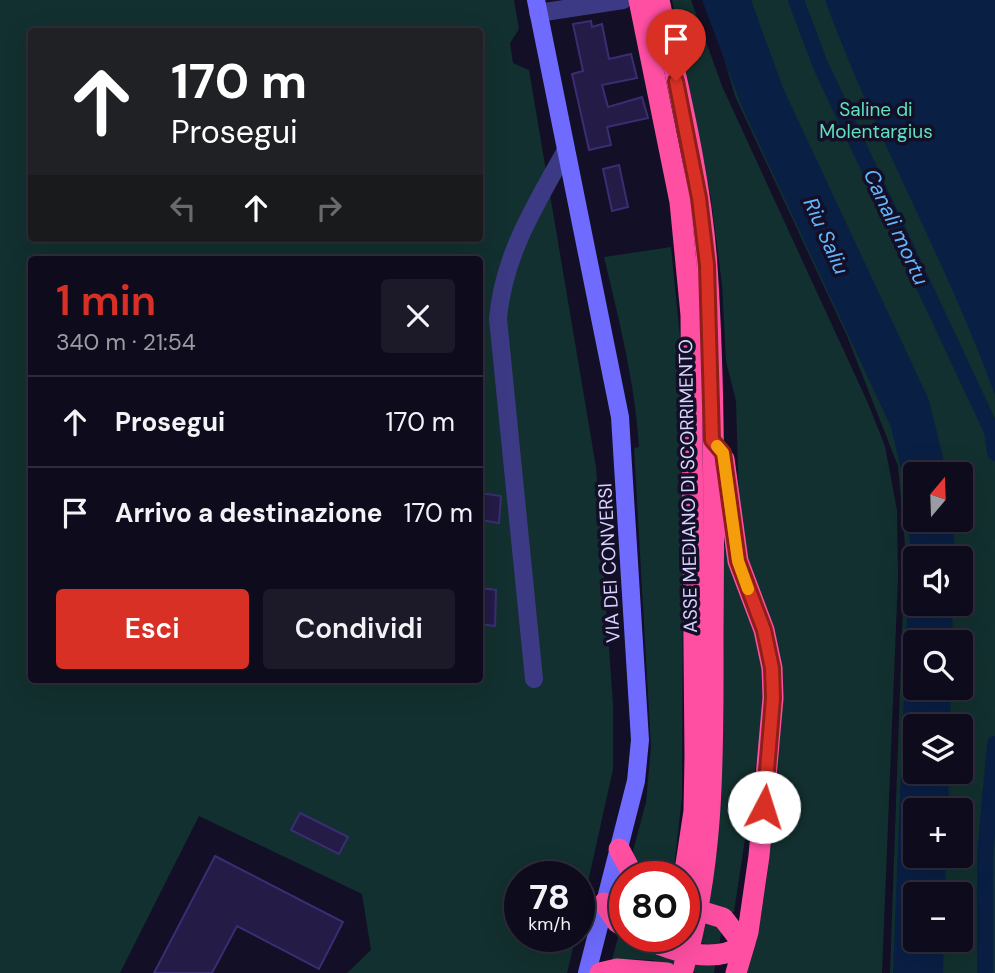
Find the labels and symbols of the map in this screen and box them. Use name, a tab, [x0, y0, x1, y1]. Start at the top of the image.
pin	[646, 9, 706, 81]
park label: Saline di Molentargius	[819, 97, 933, 144]
water label: Canali mortu	[857, 164, 935, 290]
water label: Riu Saliu	[797, 193, 855, 279]
street label: ASSE MEDIANO DI SCORRIMENTO	[673, 339, 703, 633]
north arrow	[903, 462, 973, 532]
street label: VIA DEI CONVERSI	[592, 483, 626, 643]
position arrow	[727, 770, 801, 844]
speed limit sign: 80	[609, 861, 700, 952]

